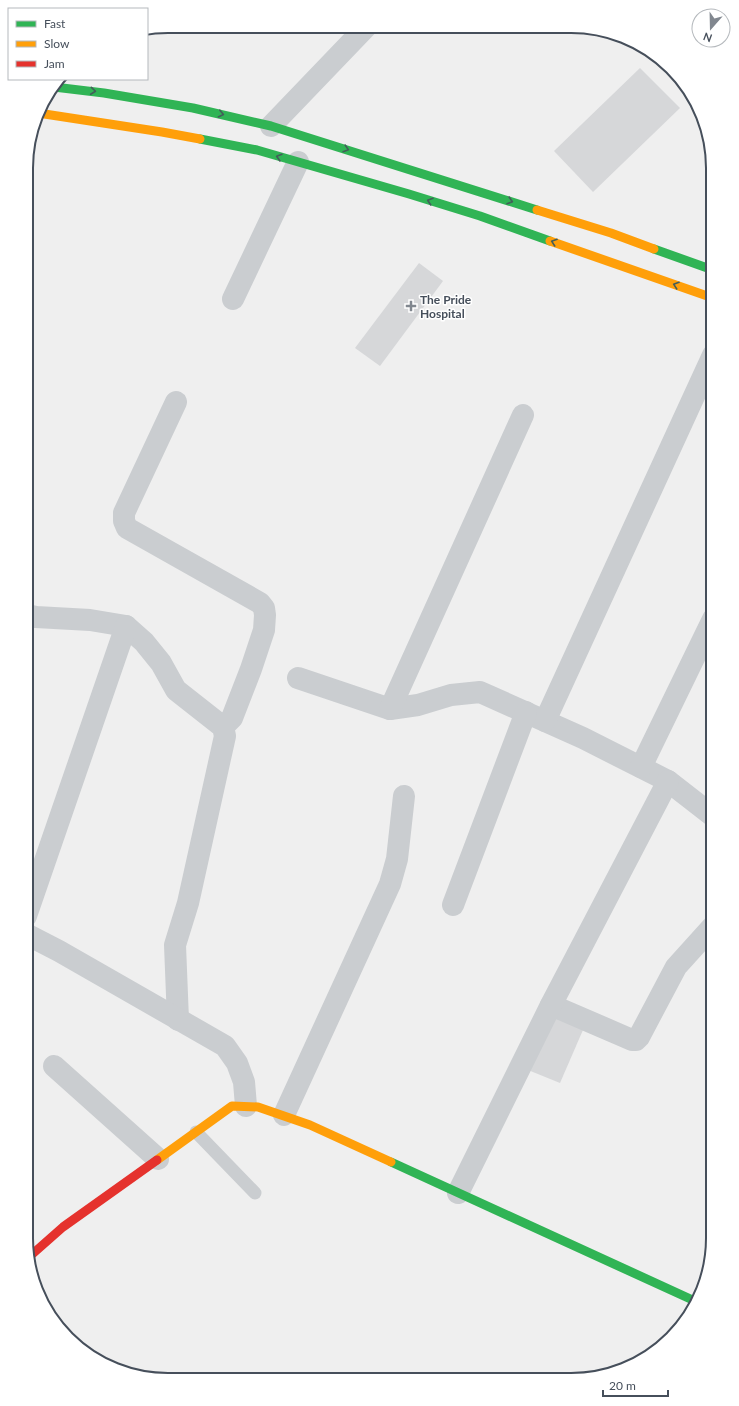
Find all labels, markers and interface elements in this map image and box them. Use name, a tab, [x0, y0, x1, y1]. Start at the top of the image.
legend	[8, 8, 148, 80]
north arrow	[691, 8, 731, 48]
text: Fast	[44, 16, 66, 31]
text: N	[701, 30, 714, 45]
text: Slow	[44, 36, 70, 51]
text: Jam	[44, 56, 65, 71]
one-way arrow	[90, 87, 96, 96]
one-way arrow	[218, 110, 224, 118]
one-way arrow	[342, 144, 349, 153]
one-way arrow	[275, 153, 282, 161]
one-way arrow	[506, 196, 513, 205]
one-way arrow	[427, 197, 434, 206]
one-way arrow	[550, 239, 557, 247]
one-way arrow	[673, 282, 680, 290]
place label: The Pride Hospital	[420, 292, 472, 321]
marker: The Pride Hospital	[405, 300, 417, 312]
scale bar	[603, 1372, 668, 1398]
text: 20 m	[609, 1378, 636, 1393]

